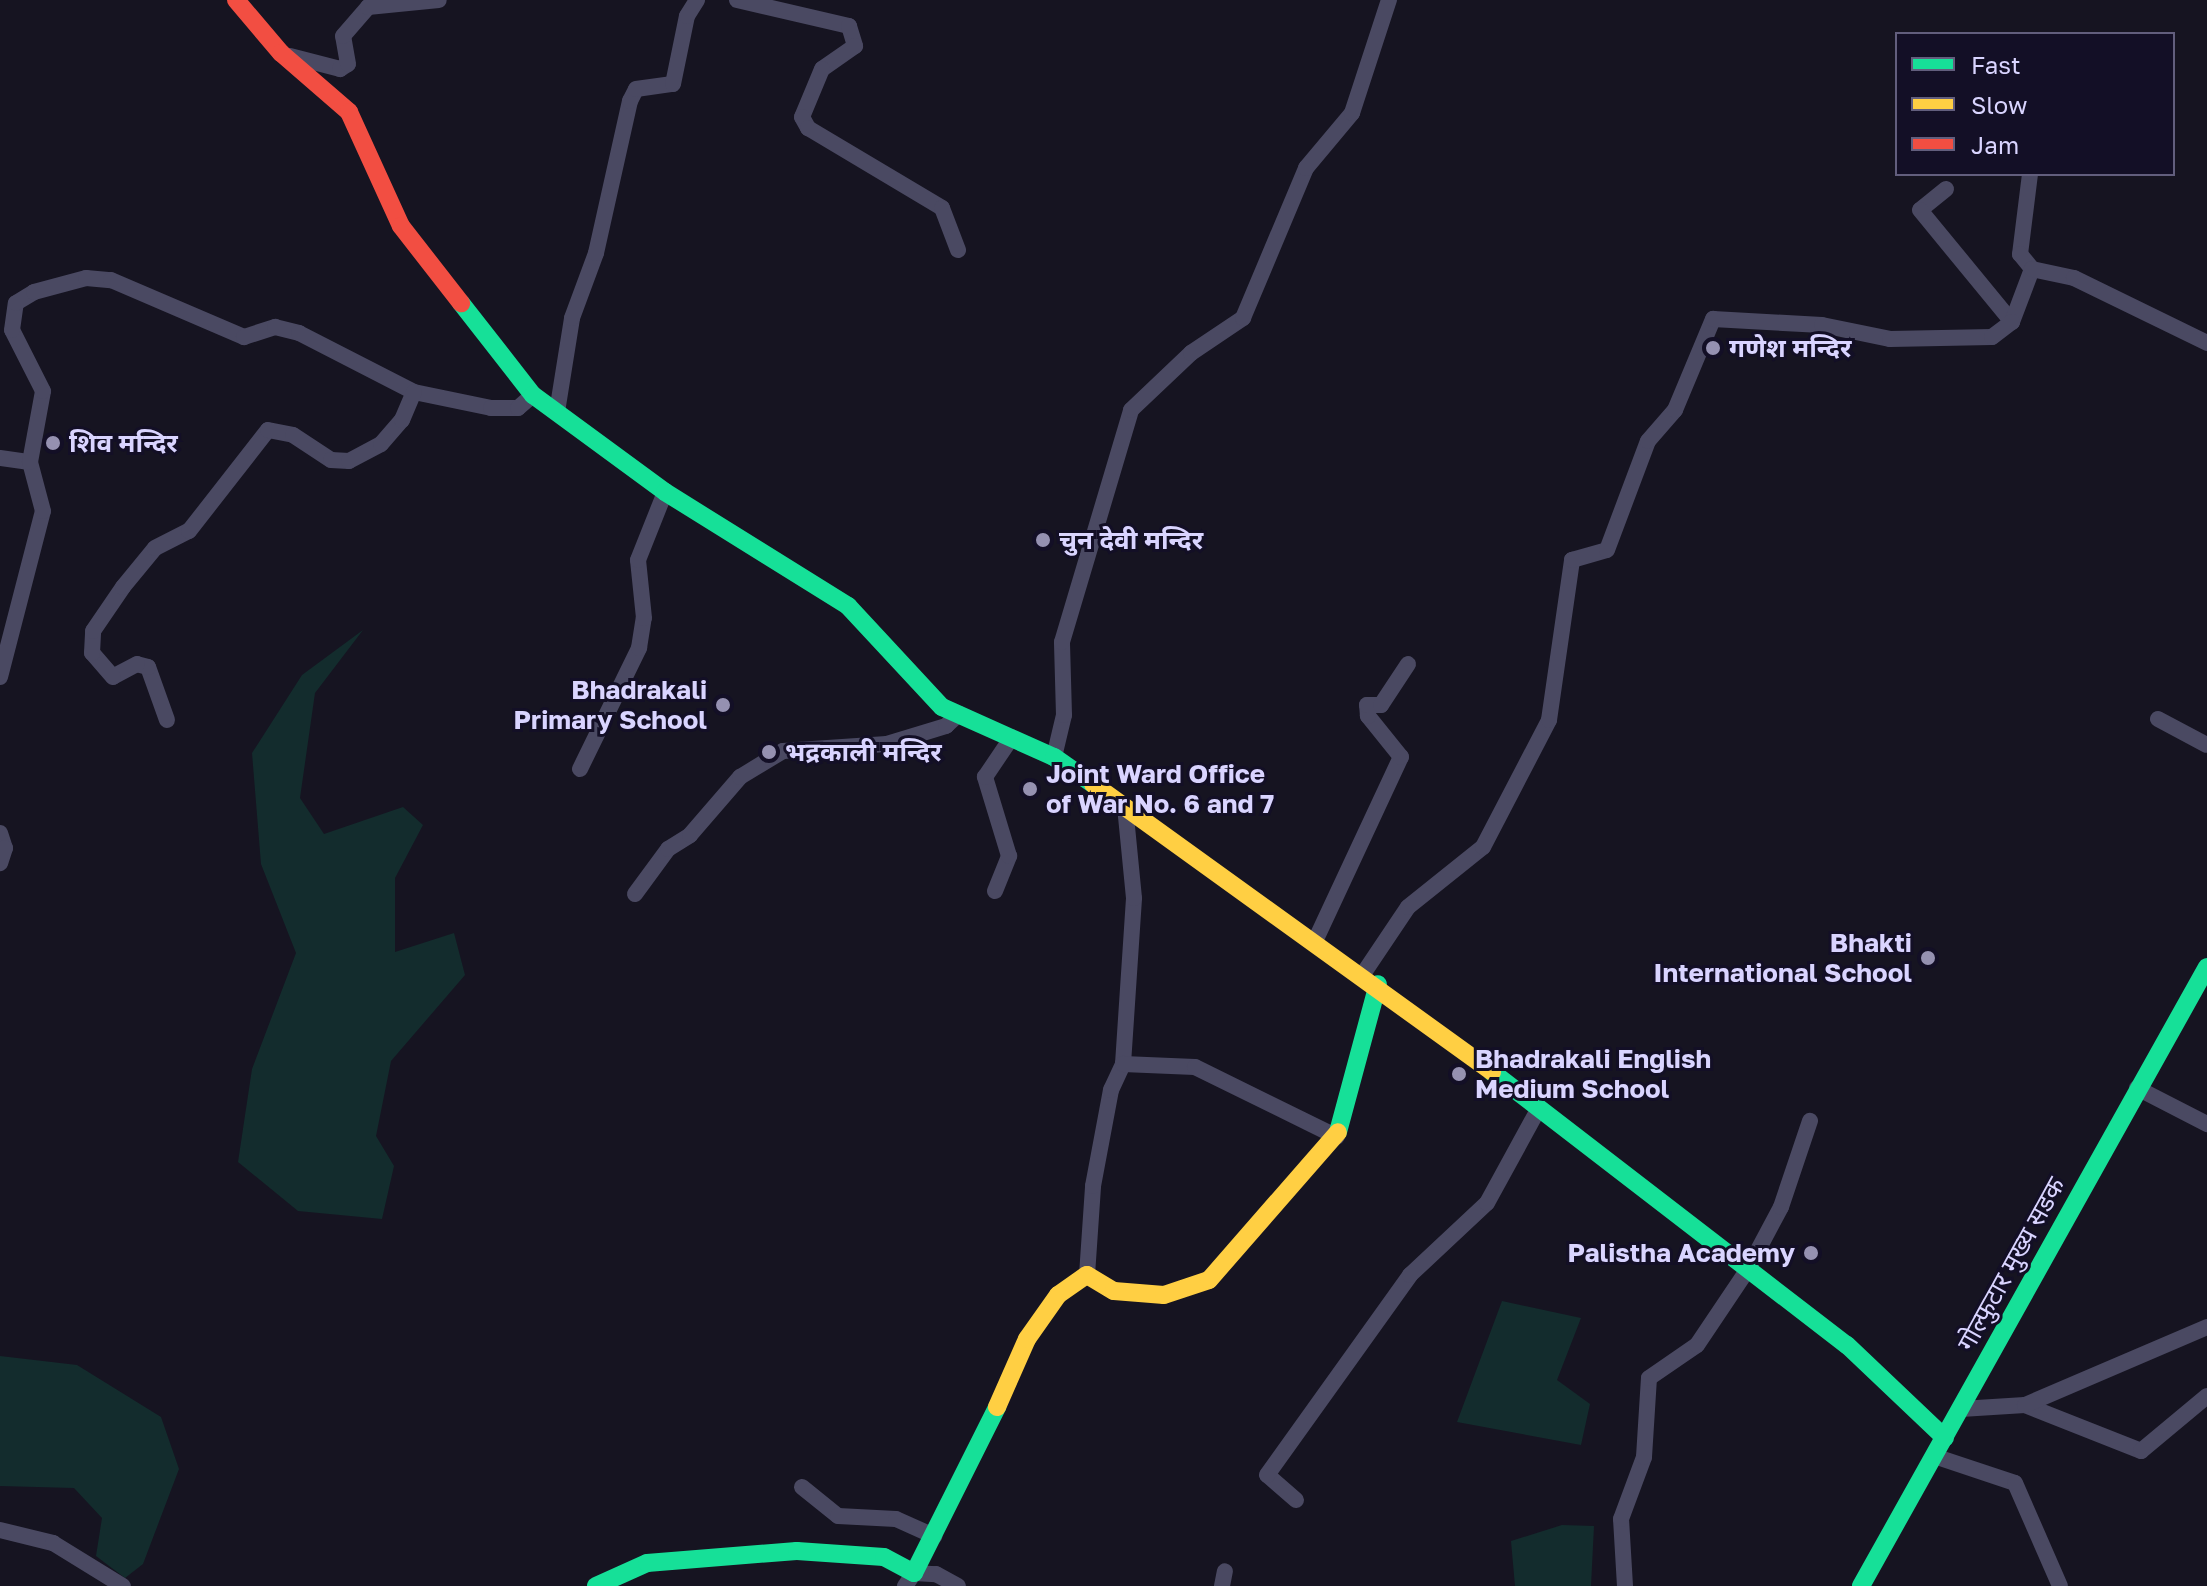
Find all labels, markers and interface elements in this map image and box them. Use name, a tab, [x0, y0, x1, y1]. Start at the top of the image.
legend	[1895, 32, 2175, 176]
text: Fast	[1971, 50, 2021, 79]
text: Slow	[1971, 90, 2027, 119]
text: Jam	[1971, 130, 2019, 159]
place label: गणेश मन्दिर	[1729, 332, 1851, 364]
marker: गणेश मन्दिर	[1704, 339, 1722, 357]
place label: शिव मन्दिर	[69, 427, 178, 459]
marker: शिव मन्दिर	[44, 434, 62, 452]
place label: चुन देवी मन्दिर	[1059, 524, 1203, 556]
marker: चुन देवी मन्दिर	[1034, 531, 1052, 549]
place label: Bhadrakali Primary School	[514, 674, 707, 736]
marker: Bhadrakali Primary School	[714, 696, 732, 714]
place label: भद्रकाली मन्दिर	[785, 736, 942, 768]
marker: भद्रकाली मन्दिर	[760, 743, 778, 761]
place label: Joint Ward Office of War No. 6 and 7	[1046, 758, 1274, 820]
marker: Joint Ward Office of War No. 6 and 7	[1021, 780, 1039, 798]
place label: Bhakti International School	[1654, 927, 1912, 988]
marker: Bhakti International School	[1919, 949, 1937, 967]
place label: Bhadrakali English Medium School	[1475, 1043, 1711, 1104]
marker: Bhadrakali English Medium School	[1450, 1065, 1468, 1083]
street label: गोल्फुटार मुख्य सडक	[1950, 1172, 2072, 1356]
place label: Palistha Academy	[1567, 1237, 1795, 1269]
marker: Palistha Academy	[1802, 1244, 1820, 1262]

